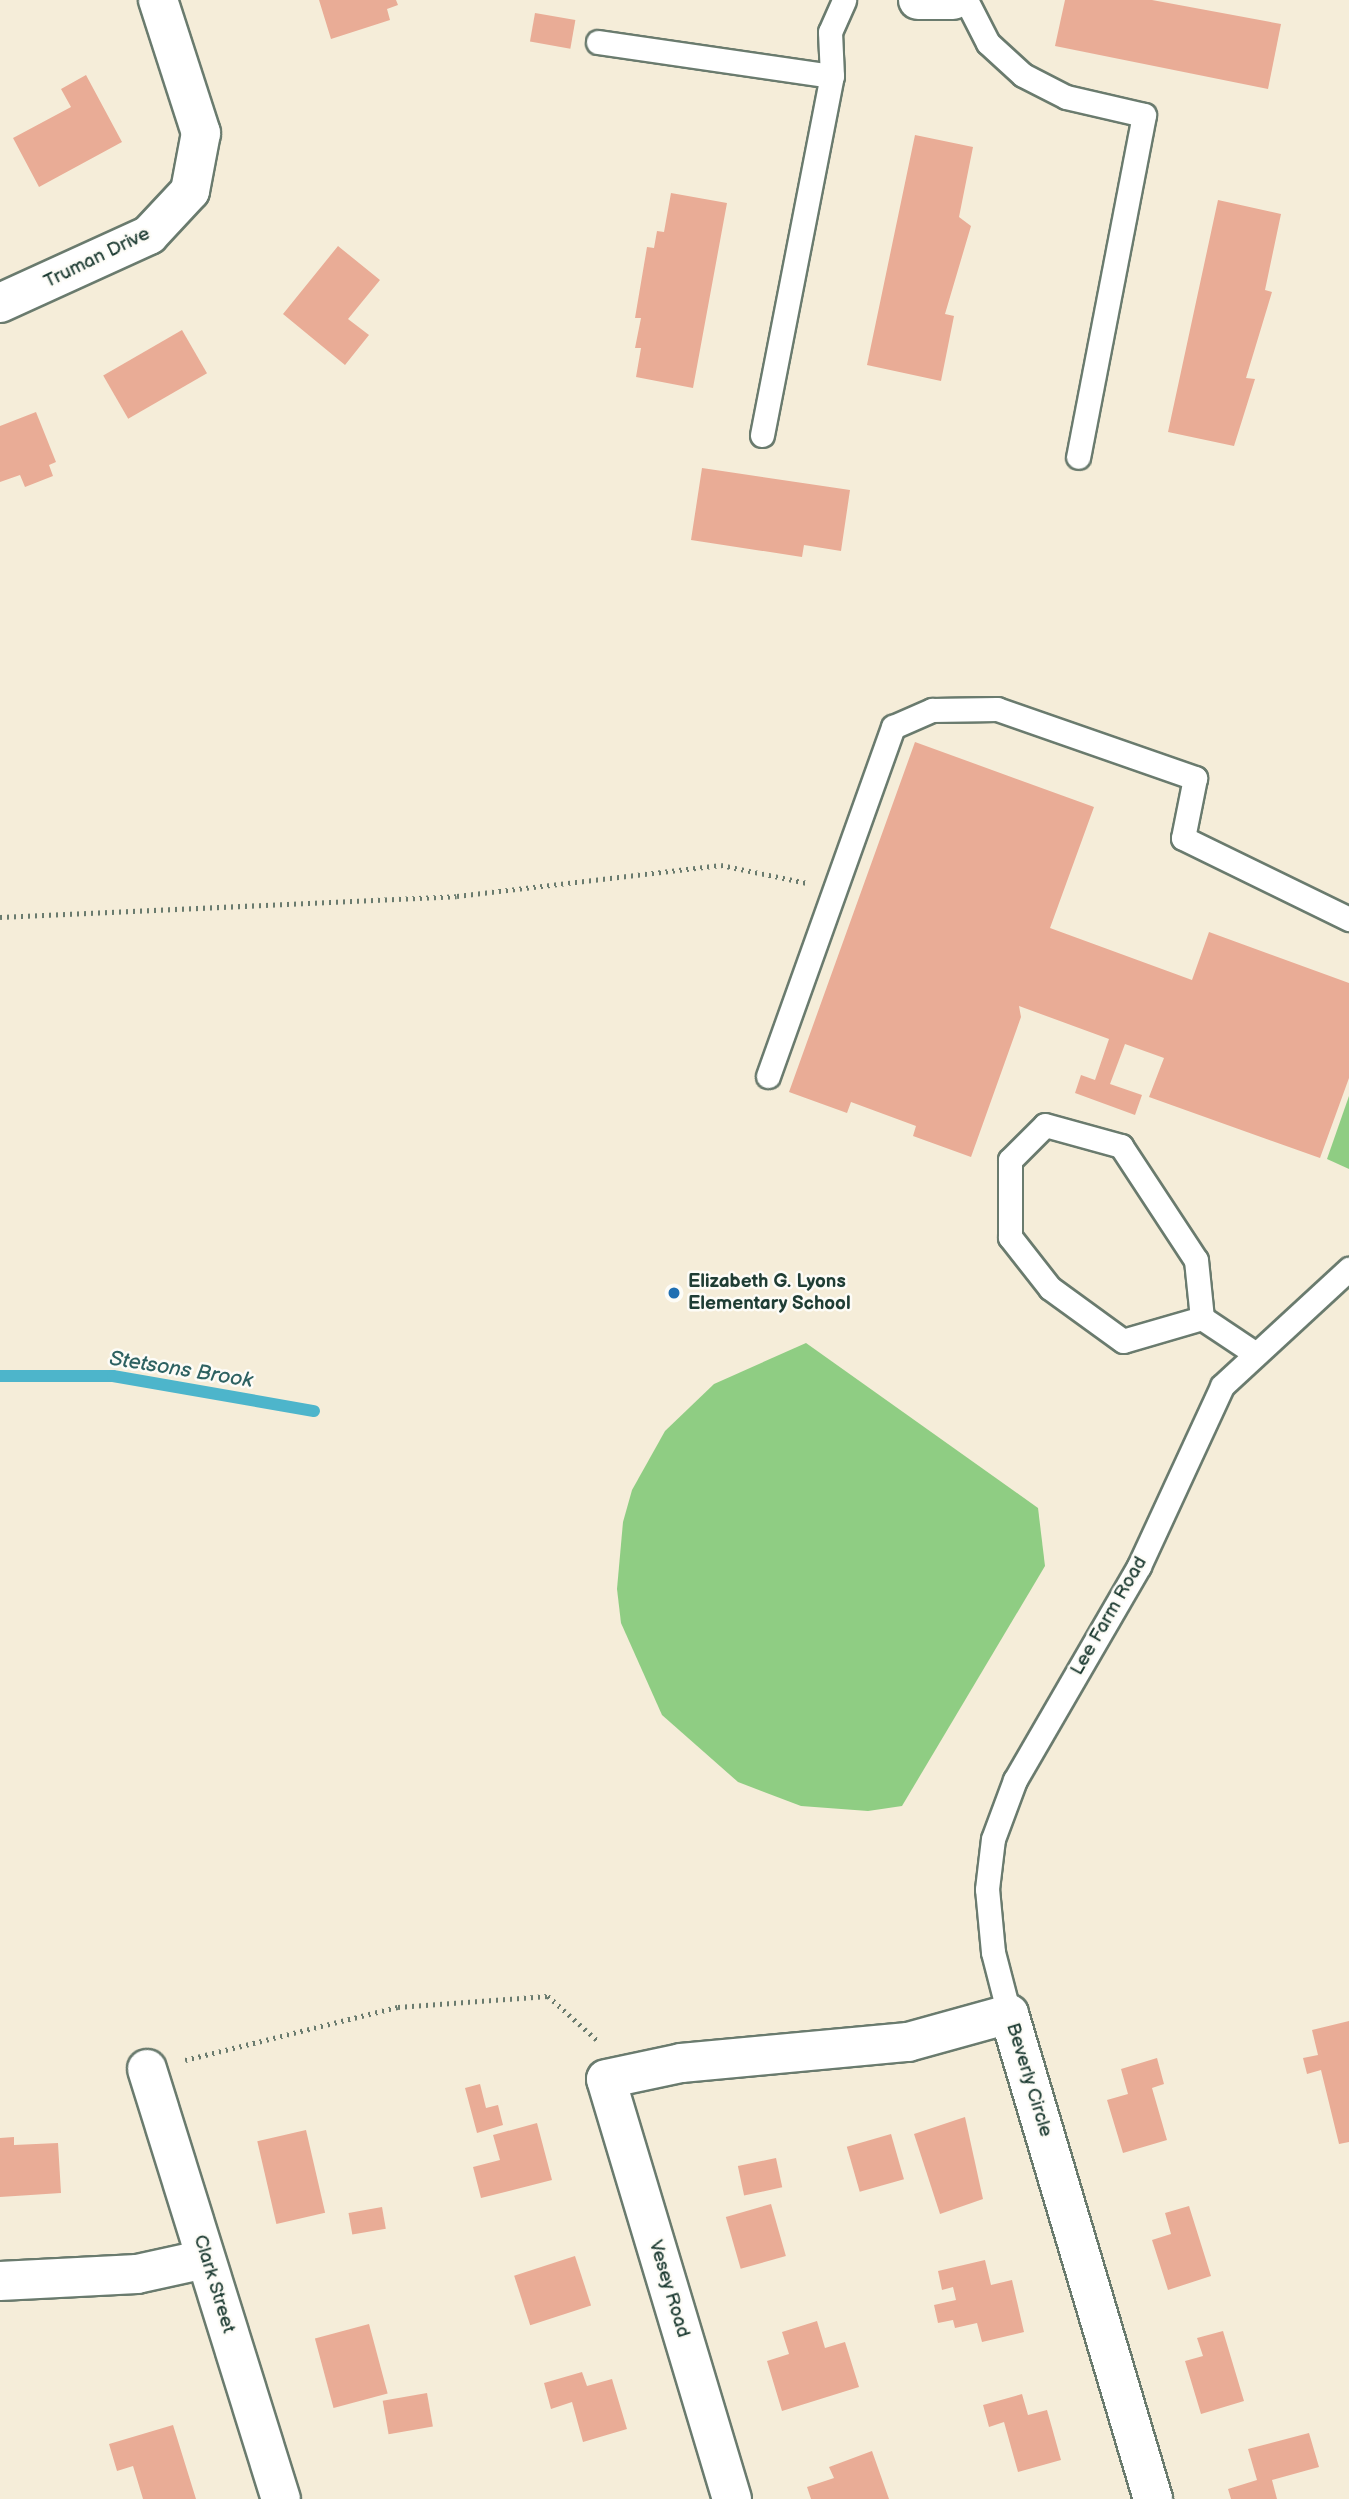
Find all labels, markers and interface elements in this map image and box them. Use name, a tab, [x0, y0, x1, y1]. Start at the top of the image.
street label: Truman Drive	[40, 223, 154, 293]
place label: Elizabeth G. Lyons Elementary School	[688, 1271, 851, 1315]
marker: Elizabeth G. Lyons Elementary School	[666, 1285, 682, 1301]
water label: Stetsons Brook	[107, 1346, 255, 1394]
street label: Lee Farm Road	[1066, 1553, 1152, 1679]
street label: Beverly Circle	[1001, 2020, 1057, 2140]
street label: Clark Street	[188, 2232, 240, 2336]
street label: Vesey Road	[643, 2237, 695, 2341]

